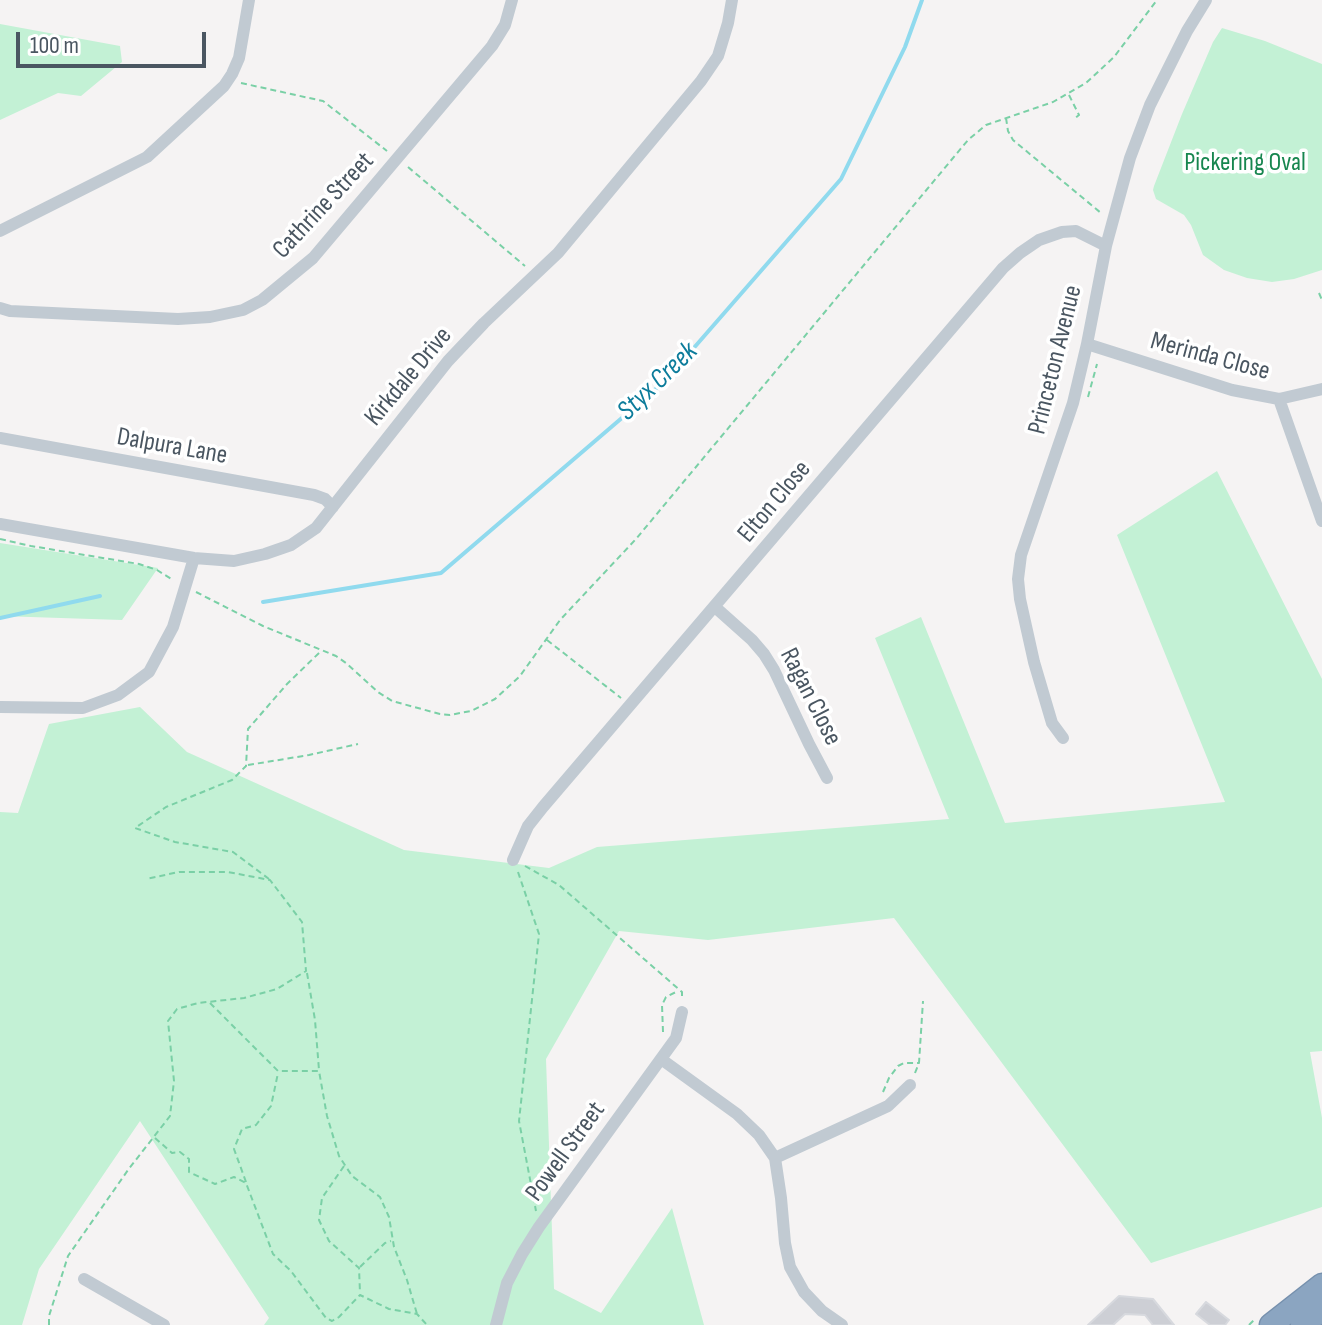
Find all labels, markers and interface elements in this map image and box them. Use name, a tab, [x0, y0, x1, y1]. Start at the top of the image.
scale bar	[20, 16, 210, 66]
text: 100 m	[30, 31, 79, 60]
street label: Cathrine Street	[267, 146, 381, 266]
park label: Pickering Oval	[1184, 147, 1306, 179]
street label: Princeton Avenue	[1022, 282, 1090, 438]
street label: Kirkdale Drive	[359, 321, 459, 433]
street label: Merinda Close	[1147, 326, 1273, 388]
water label: Styx Creek	[611, 336, 705, 428]
street label: Dalpura Lane	[114, 422, 230, 472]
street label: Elton Close	[732, 455, 818, 549]
street label: Ragan Close	[772, 643, 848, 751]
street label: Powell Street	[520, 1096, 612, 1208]

